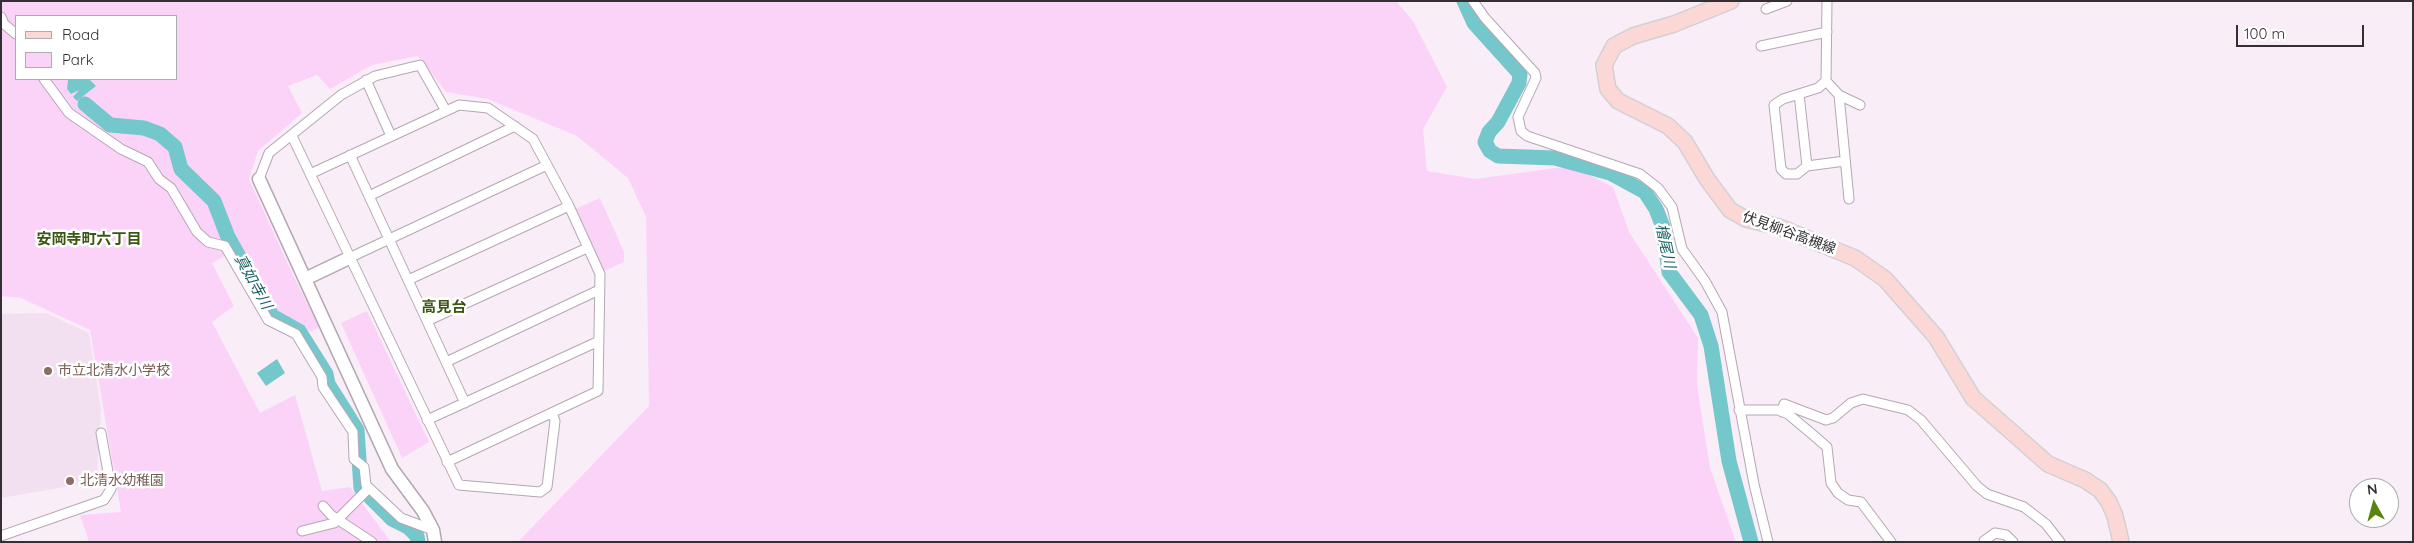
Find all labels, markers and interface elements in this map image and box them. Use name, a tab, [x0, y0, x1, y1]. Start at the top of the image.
legend	[15, 15, 178, 80]
scale bar	[2239, 15, 2366, 47]
text: 100 m	[2244, 24, 2285, 43]
text: Road	[62, 25, 99, 44]
text: Park	[62, 50, 94, 69]
street label: 伏見柳谷高槻線	[1740, 208, 1838, 258]
water label: 檜尾川	[1652, 222, 1678, 270]
district label: 安岡寺町六丁目	[37, 230, 141, 248]
water label: 真如寺川	[231, 251, 275, 313]
district label: 高見台	[422, 298, 466, 316]
place label: 市立北清水小学校	[58, 363, 170, 379]
marker: 市立北清水小学校	[42, 365, 54, 377]
place label: 北清水幼稚園	[80, 473, 164, 489]
marker: 北清水幼稚園	[64, 475, 76, 487]
north arrow	[2349, 478, 2399, 528]
text: N	[2366, 480, 2378, 499]

